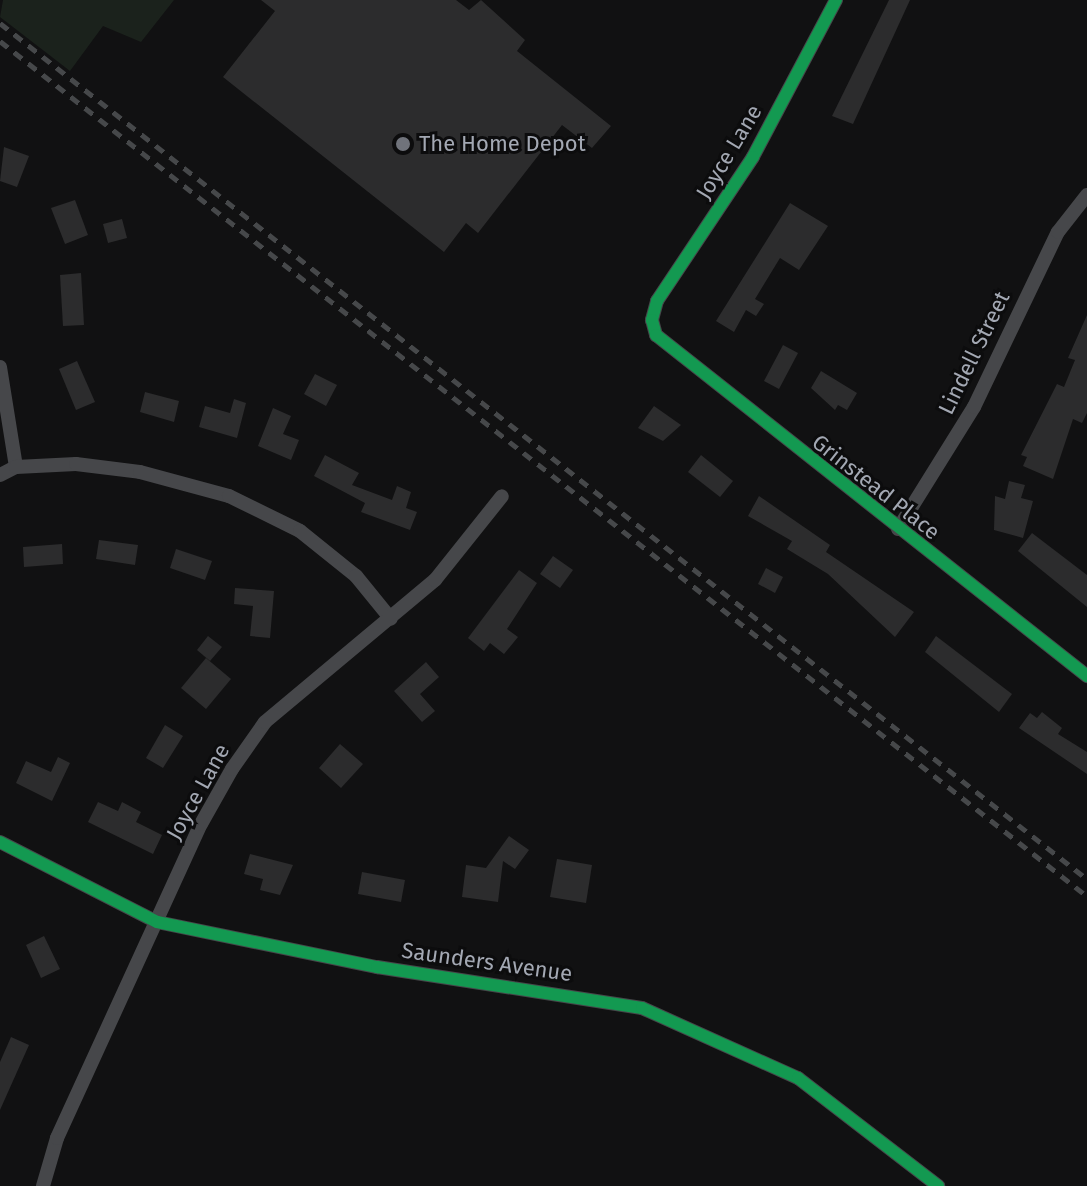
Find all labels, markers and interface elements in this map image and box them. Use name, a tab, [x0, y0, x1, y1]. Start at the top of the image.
street label: Joyce Lane	[690, 100, 768, 204]
place label: The Home Depot	[419, 131, 586, 157]
marker: The Home Depot	[394, 135, 412, 153]
street label: Lindell Street	[933, 287, 1015, 419]
street label: Grinstead Place	[807, 429, 945, 545]
street label: Joyce Lane	[161, 739, 235, 845]
street label: Saunders Avenue	[400, 937, 574, 987]

